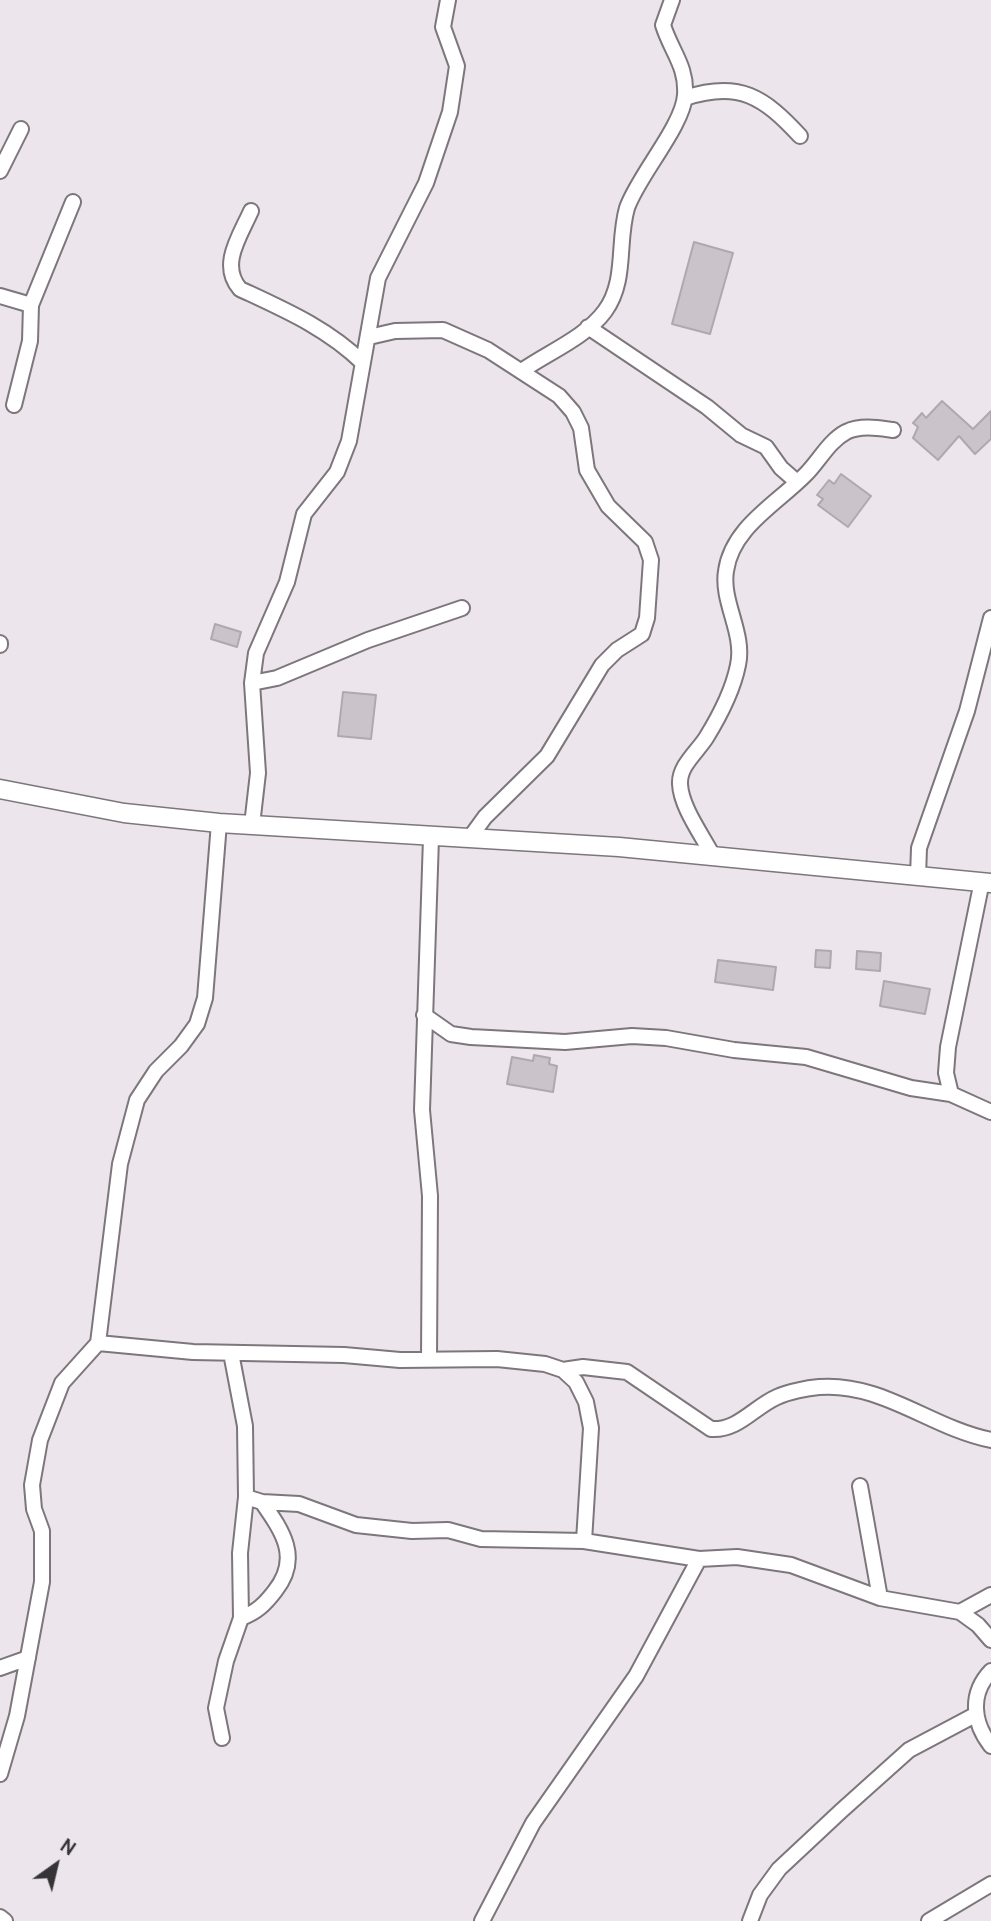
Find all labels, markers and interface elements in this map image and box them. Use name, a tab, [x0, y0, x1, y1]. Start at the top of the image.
north arrow	[21, 1830, 91, 1900]
text: N	[56, 1834, 80, 1860]

